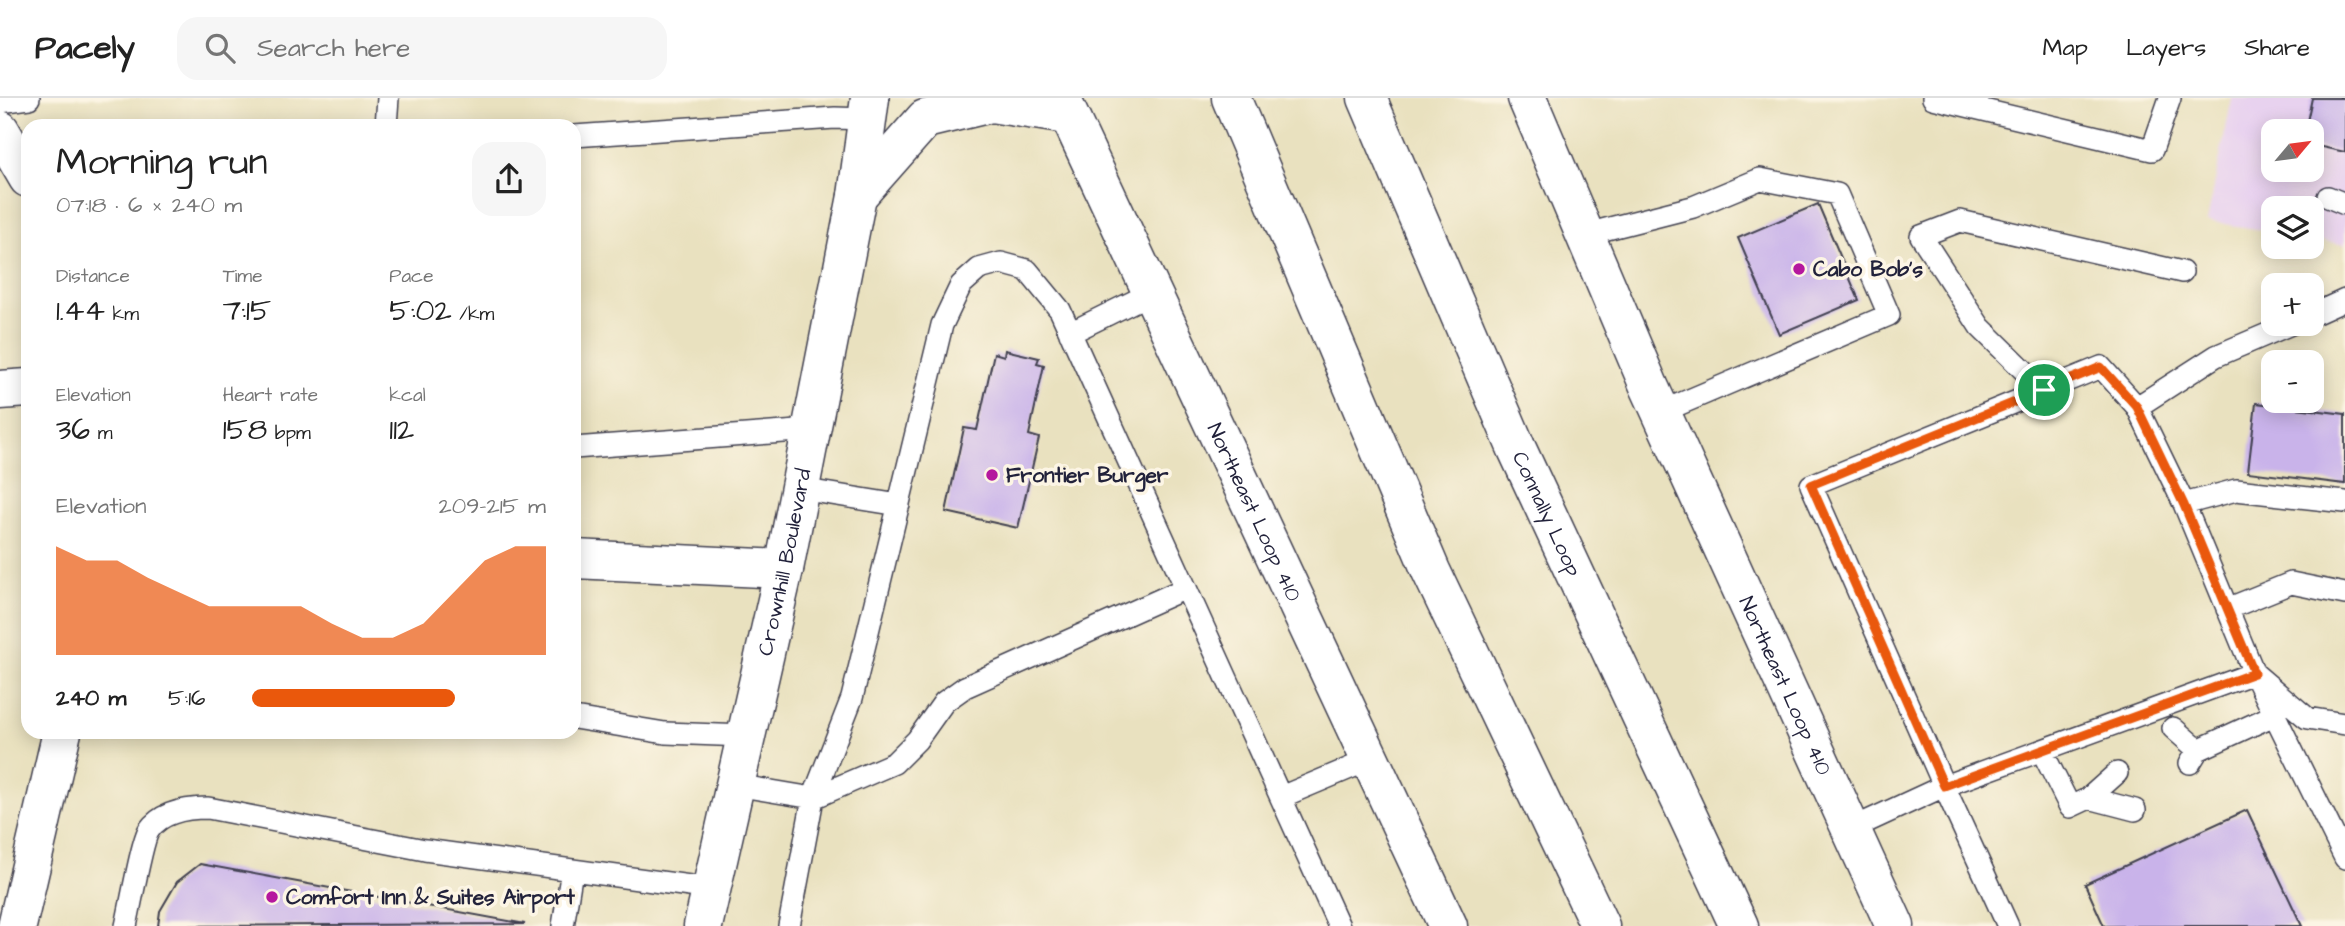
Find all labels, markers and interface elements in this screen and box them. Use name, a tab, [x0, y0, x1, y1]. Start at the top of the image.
search box	[177, 17, 667, 80]
text: Pacely	[35, 25, 135, 71]
icon: search	[201, 29, 239, 67]
text: Search here	[257, 30, 410, 66]
text: Map	[2043, 31, 2088, 65]
text: Layers	[2126, 31, 2206, 65]
text: Share	[2244, 31, 2310, 65]
north arrow	[2261, 119, 2324, 182]
map controls	[2261, 119, 2324, 413]
text: Morning run	[56, 137, 268, 189]
button: share	[472, 142, 546, 216]
text: 07:18 · 6 × 240 m	[56, 189, 242, 221]
button: layers	[2261, 196, 2324, 259]
place label: Cabo Bob's	[1813, 255, 1924, 284]
marker: Cabo Bob's	[1791, 261, 1807, 277]
text: Distance	[56, 263, 130, 290]
text: Time	[223, 263, 262, 290]
text: Pace	[389, 263, 433, 290]
button: +	[2261, 273, 2324, 336]
text: 1.44	[56, 290, 105, 332]
text: 7:15	[223, 290, 271, 332]
text: 5:02	[389, 290, 452, 332]
text: km	[105, 301, 139, 328]
text: /km	[452, 301, 494, 328]
button: −	[2261, 350, 2324, 413]
pin	[2014, 360, 2074, 420]
icon: arrive	[2025, 371, 2063, 409]
text: Elevation	[56, 382, 131, 409]
text: Heart rate	[223, 382, 318, 409]
text: kcal	[389, 382, 426, 409]
text: 36	[56, 409, 90, 451]
text: 158	[223, 409, 267, 451]
text: 112	[389, 409, 414, 451]
street label: Northeast Loop 410	[1200, 418, 1308, 606]
text: m	[90, 420, 112, 447]
text: bpm	[267, 420, 311, 447]
street label: Connally Loop	[1505, 447, 1588, 582]
place label: Frontier Burger	[1006, 461, 1169, 492]
street label: Crownhill Boulevard	[751, 466, 818, 658]
marker: Frontier Burger	[984, 467, 1000, 483]
text: Elevation	[56, 490, 147, 522]
text: 209–215 m	[439, 490, 546, 522]
street label: Northeast Loop 410	[1732, 592, 1838, 780]
text: 240 m	[56, 682, 126, 714]
text: 5:16	[168, 682, 206, 714]
place label: Comfort Inn & Suites Airport	[286, 883, 575, 913]
marker: Comfort Inn & Suites Airport	[264, 889, 280, 905]

